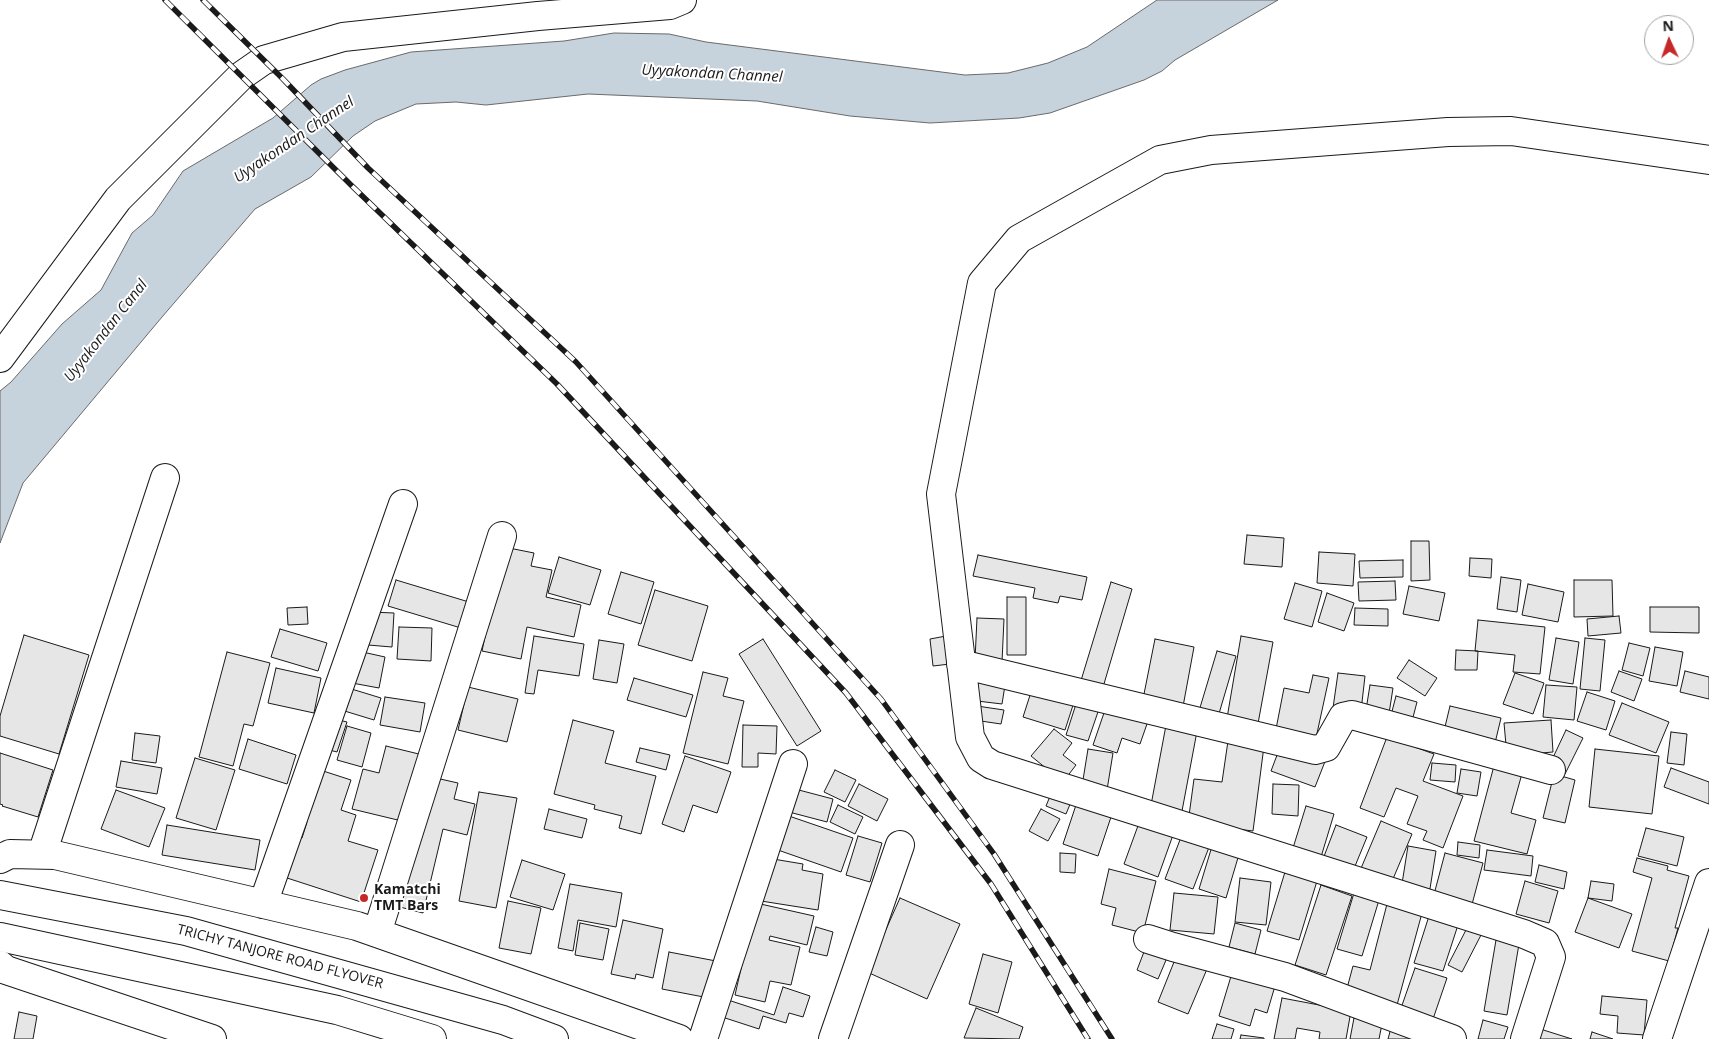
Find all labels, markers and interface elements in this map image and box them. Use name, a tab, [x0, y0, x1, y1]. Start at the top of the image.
north arrow	[1644, 15, 1694, 65]
text: N	[1662, 16, 1674, 35]
water label: Uyyakondan Channel	[641, 61, 783, 87]
water label: Uyyakondan Channel	[230, 93, 358, 187]
water label: Uyyakondan Canal	[60, 276, 152, 386]
place label: Kamatchi TMT Bars	[374, 882, 441, 914]
marker: Kamatchi TMT Bars	[358, 892, 370, 904]
street label: TRICHY TANJORE ROAD FLYOVER	[175, 921, 385, 993]

